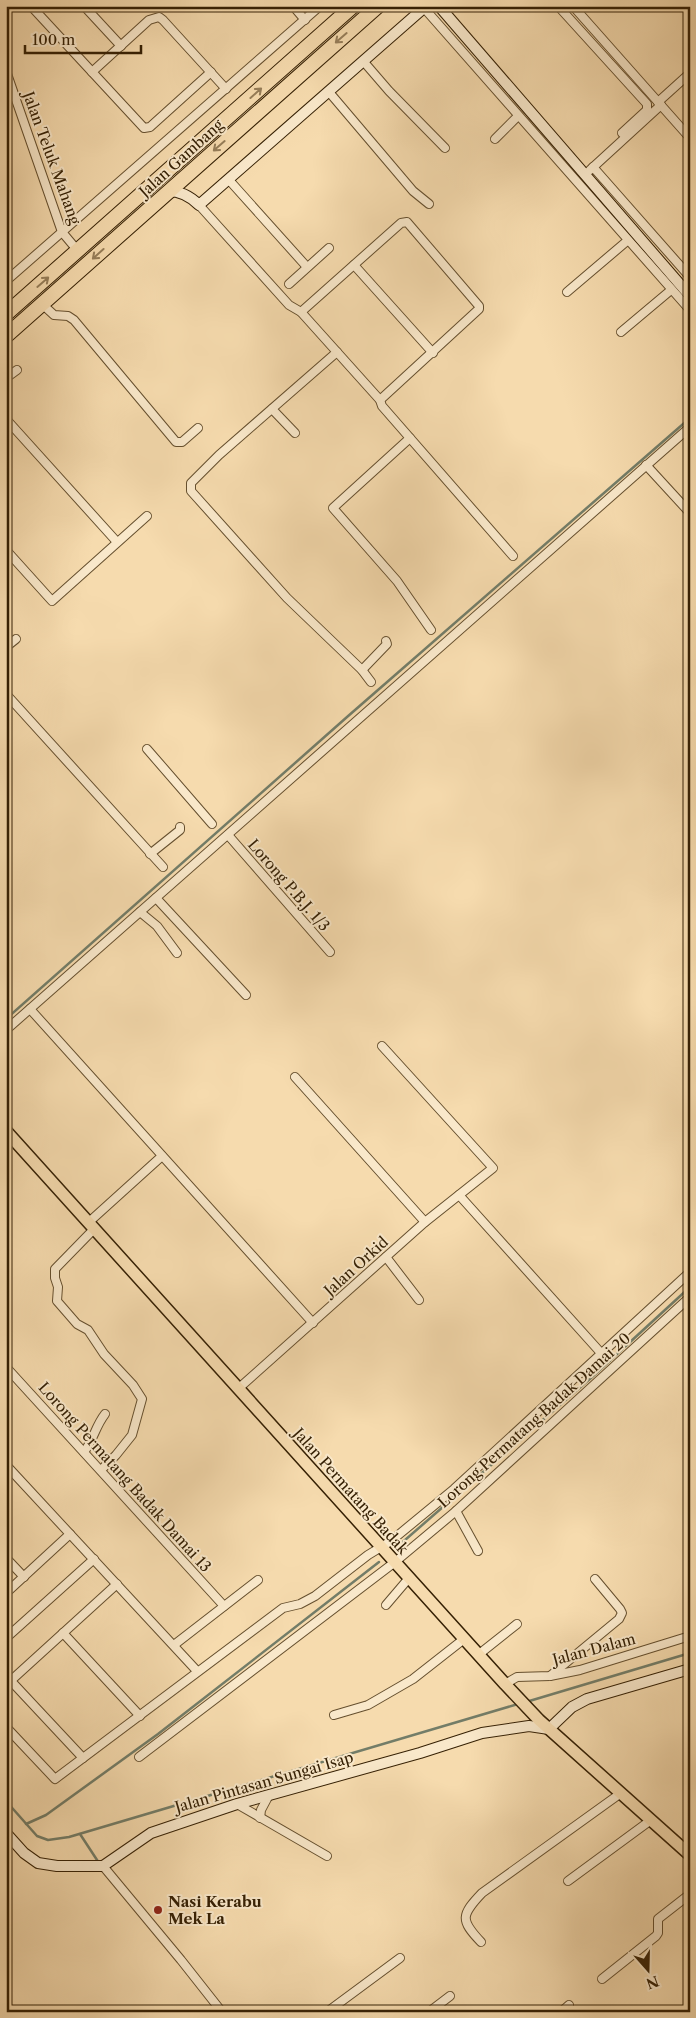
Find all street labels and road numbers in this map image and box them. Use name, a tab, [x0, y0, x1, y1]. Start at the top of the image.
street label: Jalan Teluk Mahang	[18, 87, 85, 227]
street label: Jalan Gambang	[133, 115, 227, 202]
street label: Lorong P.B.J. 1/3	[244, 835, 334, 935]
street label: Jalan Orkid	[318, 1232, 392, 1301]
street label: Lorong Permatang Badak Damai 20	[434, 1328, 634, 1512]
street label: Lorong Permatang Badak Damai 13	[35, 1378, 215, 1576]
street label: Jalan Permatang Badak	[288, 1422, 414, 1559]
street label: Jalan Dalam	[548, 1629, 638, 1670]
street label: Jalan Pintasan Sungai Isap	[171, 1747, 355, 1817]

